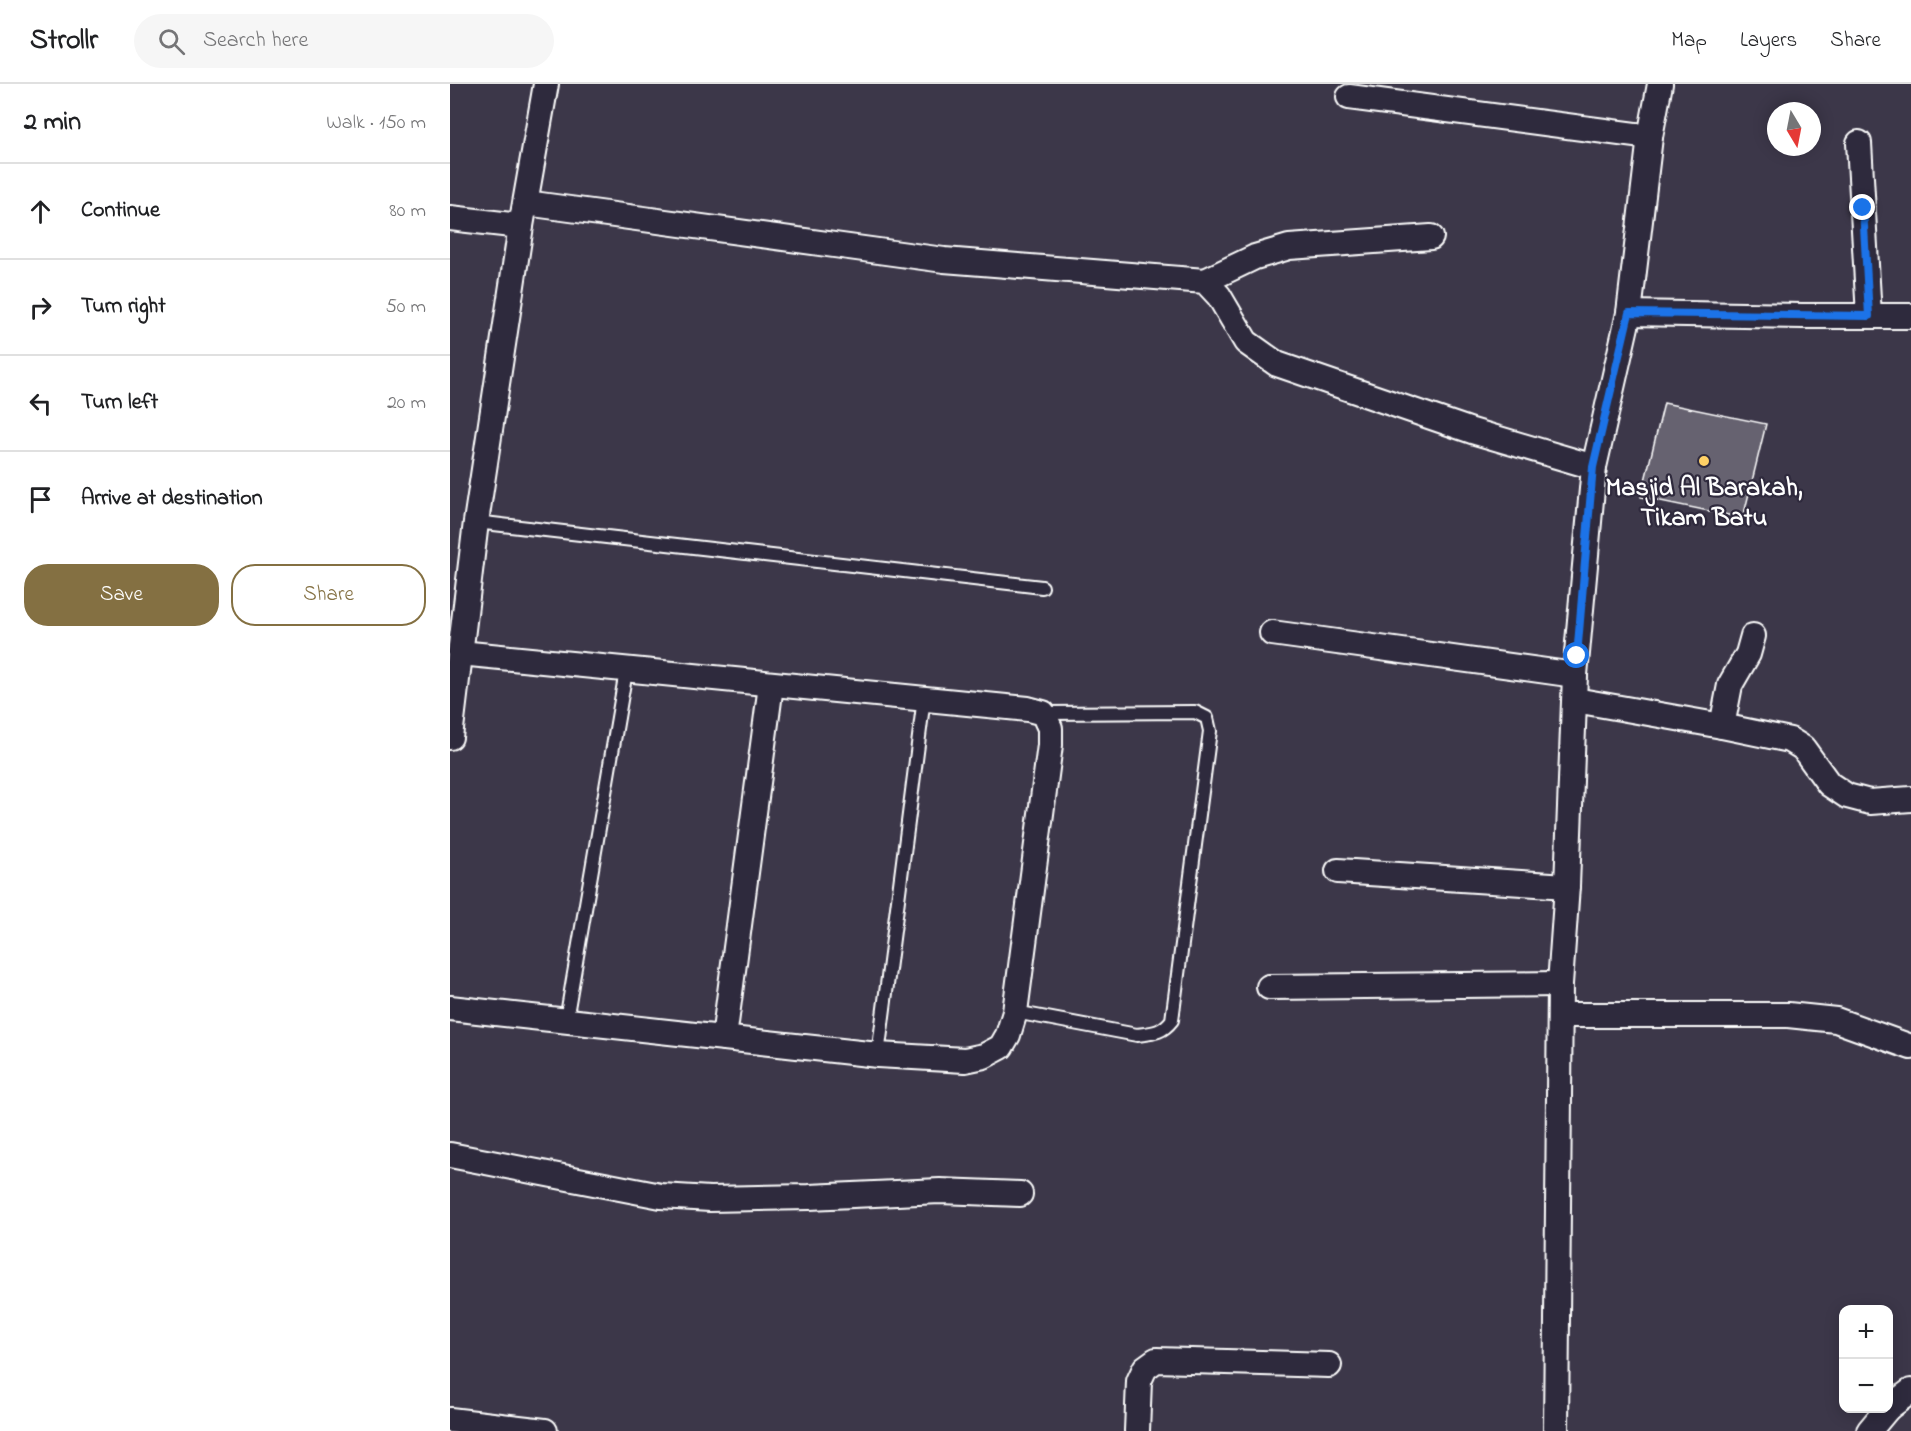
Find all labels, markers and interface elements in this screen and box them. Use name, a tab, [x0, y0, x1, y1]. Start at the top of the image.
search box	[134, 14, 554, 68]
text: Strollr	[30, 21, 98, 62]
icon: search	[155, 25, 188, 58]
text: Search here	[203, 25, 308, 57]
text: Map	[1671, 26, 1707, 56]
text: Layers	[1740, 26, 1797, 56]
text: Share	[1830, 26, 1881, 56]
north arrow	[1767, 102, 1821, 156]
text: 2 min	[24, 104, 81, 142]
text: Walk · 150 m	[326, 109, 426, 138]
route end	[1849, 194, 1875, 220]
icon: ahead	[24, 195, 57, 228]
text: Continue	[81, 195, 160, 227]
text: 80 m	[389, 197, 426, 226]
icon: right	[24, 291, 57, 324]
text: Turn right	[81, 291, 166, 323]
text: 50 m	[385, 293, 426, 322]
icon: left	[24, 387, 57, 420]
text: Turn left	[81, 387, 158, 419]
text: 20 m	[387, 389, 426, 418]
marker: Masjid Al Barakah, Tikam Batu	[1697, 454, 1711, 468]
place label: Masjid Al Barakah, Tikam Batu	[1606, 470, 1803, 538]
icon: arrive	[24, 483, 57, 516]
text: Arrive at destination	[81, 483, 263, 515]
button: Save	[24, 564, 219, 626]
button: Share	[231, 564, 426, 626]
route start	[1563, 642, 1589, 668]
map controls	[1839, 1305, 1893, 1413]
button: +	[1839, 1305, 1893, 1359]
button: −	[1839, 1359, 1893, 1413]

